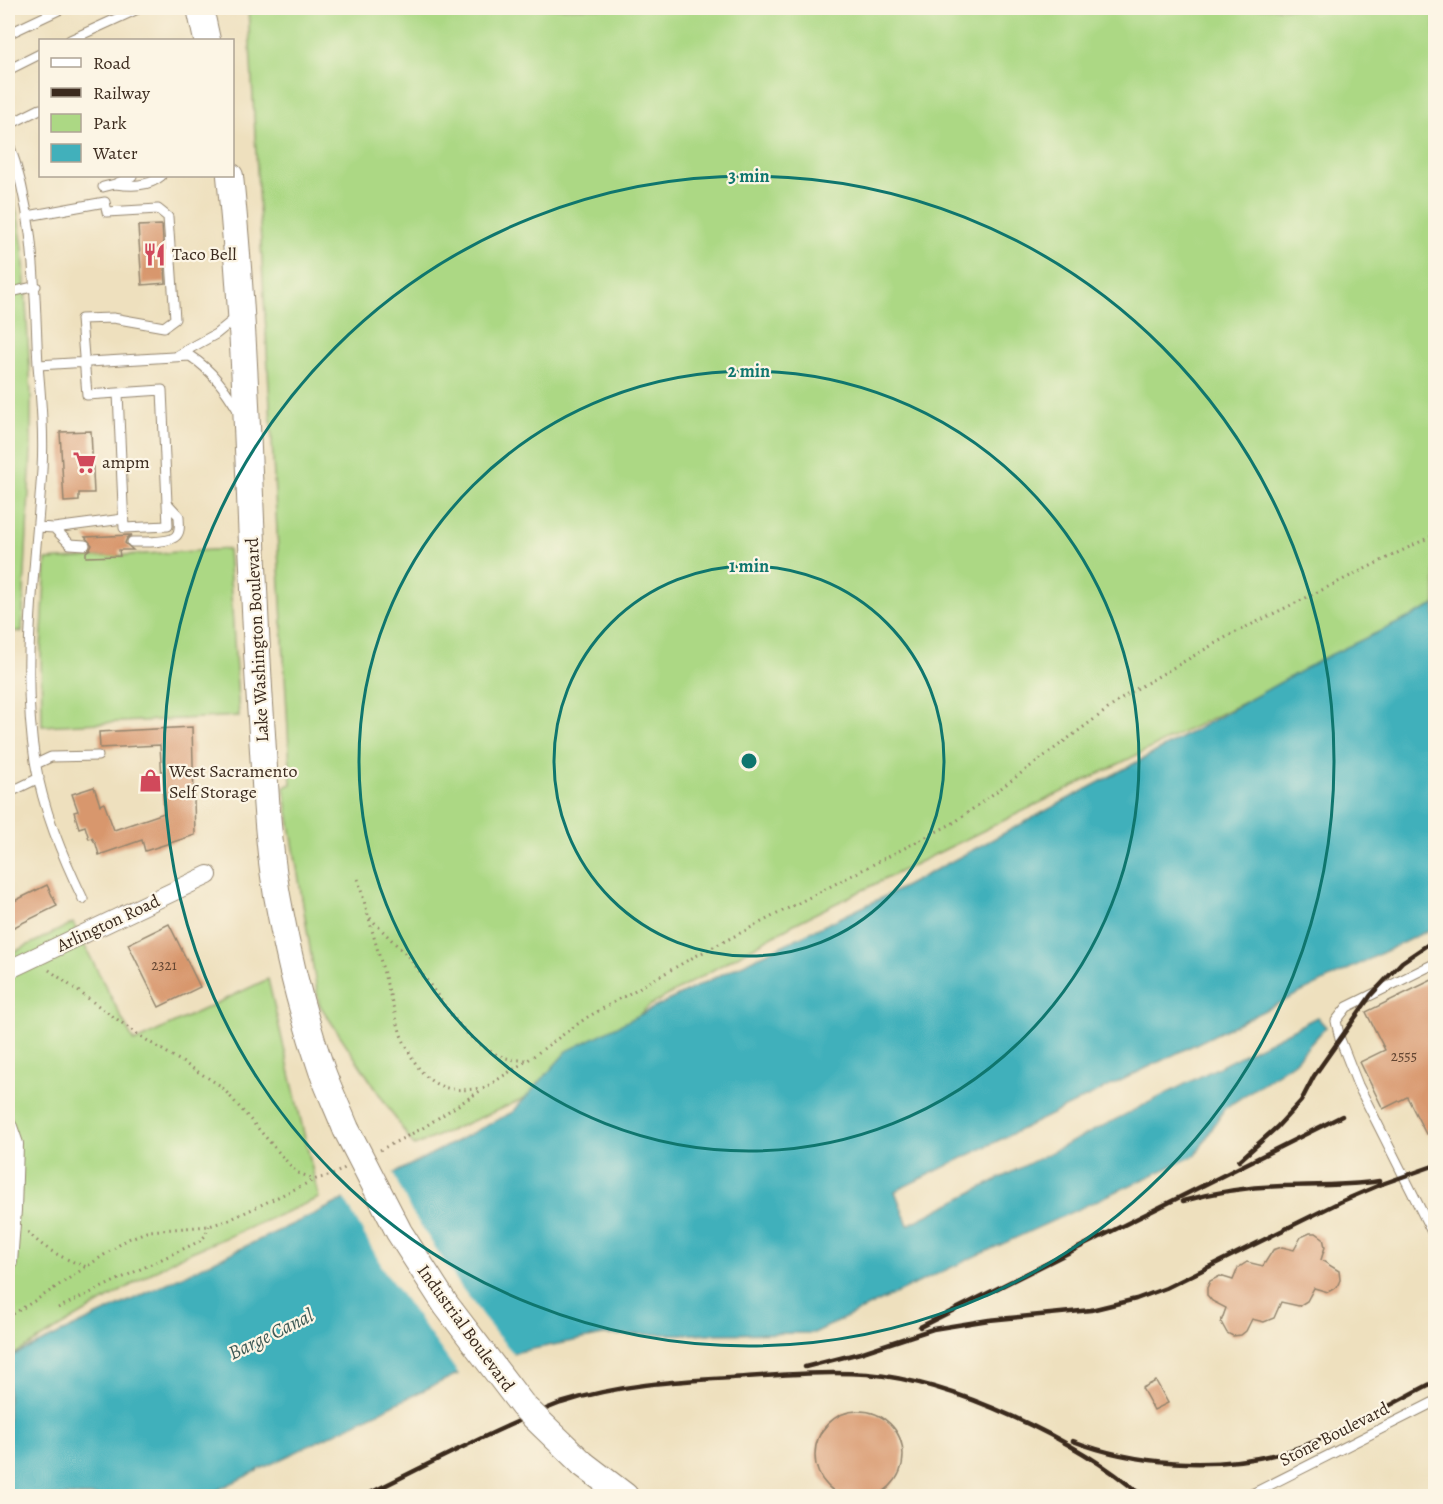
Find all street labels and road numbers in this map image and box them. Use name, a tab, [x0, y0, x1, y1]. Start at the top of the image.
street label: Lake Washington Boulevard	[240, 537, 274, 743]
street label: Arlington Road	[52, 888, 164, 958]
street label: Industrial Boulevard	[412, 1260, 520, 1397]
street label: Stone Boulevard	[1275, 1396, 1393, 1472]

